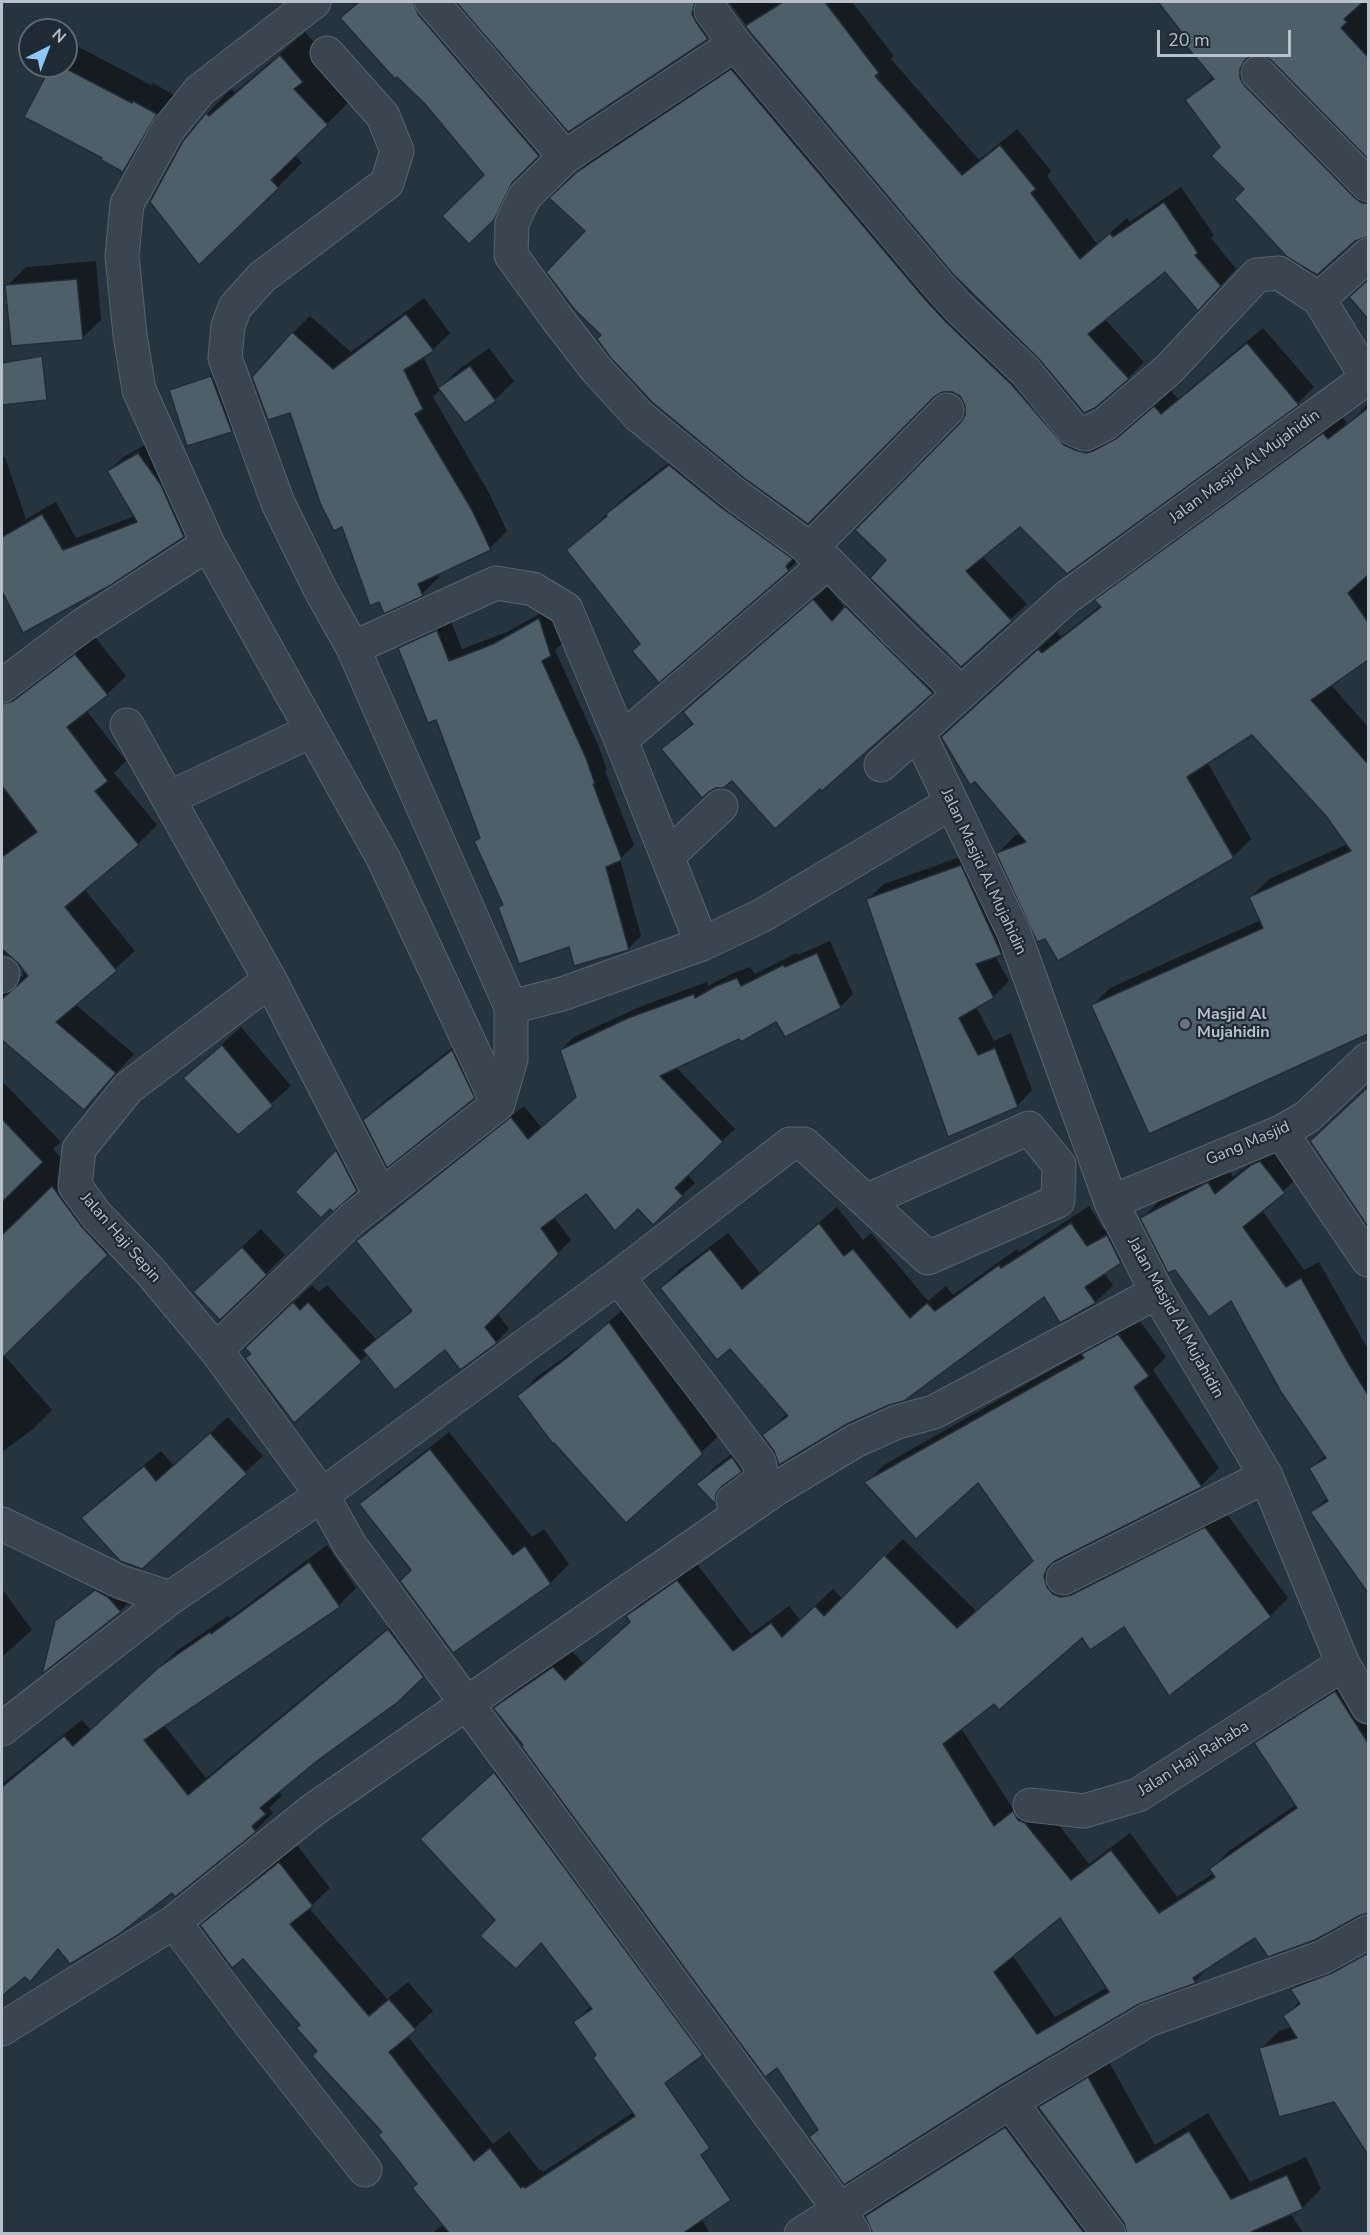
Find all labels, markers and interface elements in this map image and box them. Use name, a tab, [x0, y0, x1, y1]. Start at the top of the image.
north arrow	[18, 18, 78, 78]
scale bar	[1160, 18, 1294, 56]
text: N	[47, 24, 71, 48]
text: 20 m	[1168, 28, 1210, 52]
street label: Jalan Masjid Al Mujahidin	[1166, 406, 1324, 528]
street label: Jalan Masjid Al Mujahidin	[936, 786, 1030, 958]
place label: Masjid Al Mujahidin	[1197, 1005, 1270, 1043]
marker: Masjid Al Mujahidin	[1178, 1017, 1192, 1031]
street label: Gang Masjid	[1203, 1118, 1293, 1170]
street label: Jalan Haji Sepin	[76, 1189, 164, 1287]
street label: Jalan Masjid Al Mujahidin	[1123, 1234, 1227, 1402]
street label: Jalan Haji Rahaba	[1135, 1717, 1253, 1801]

